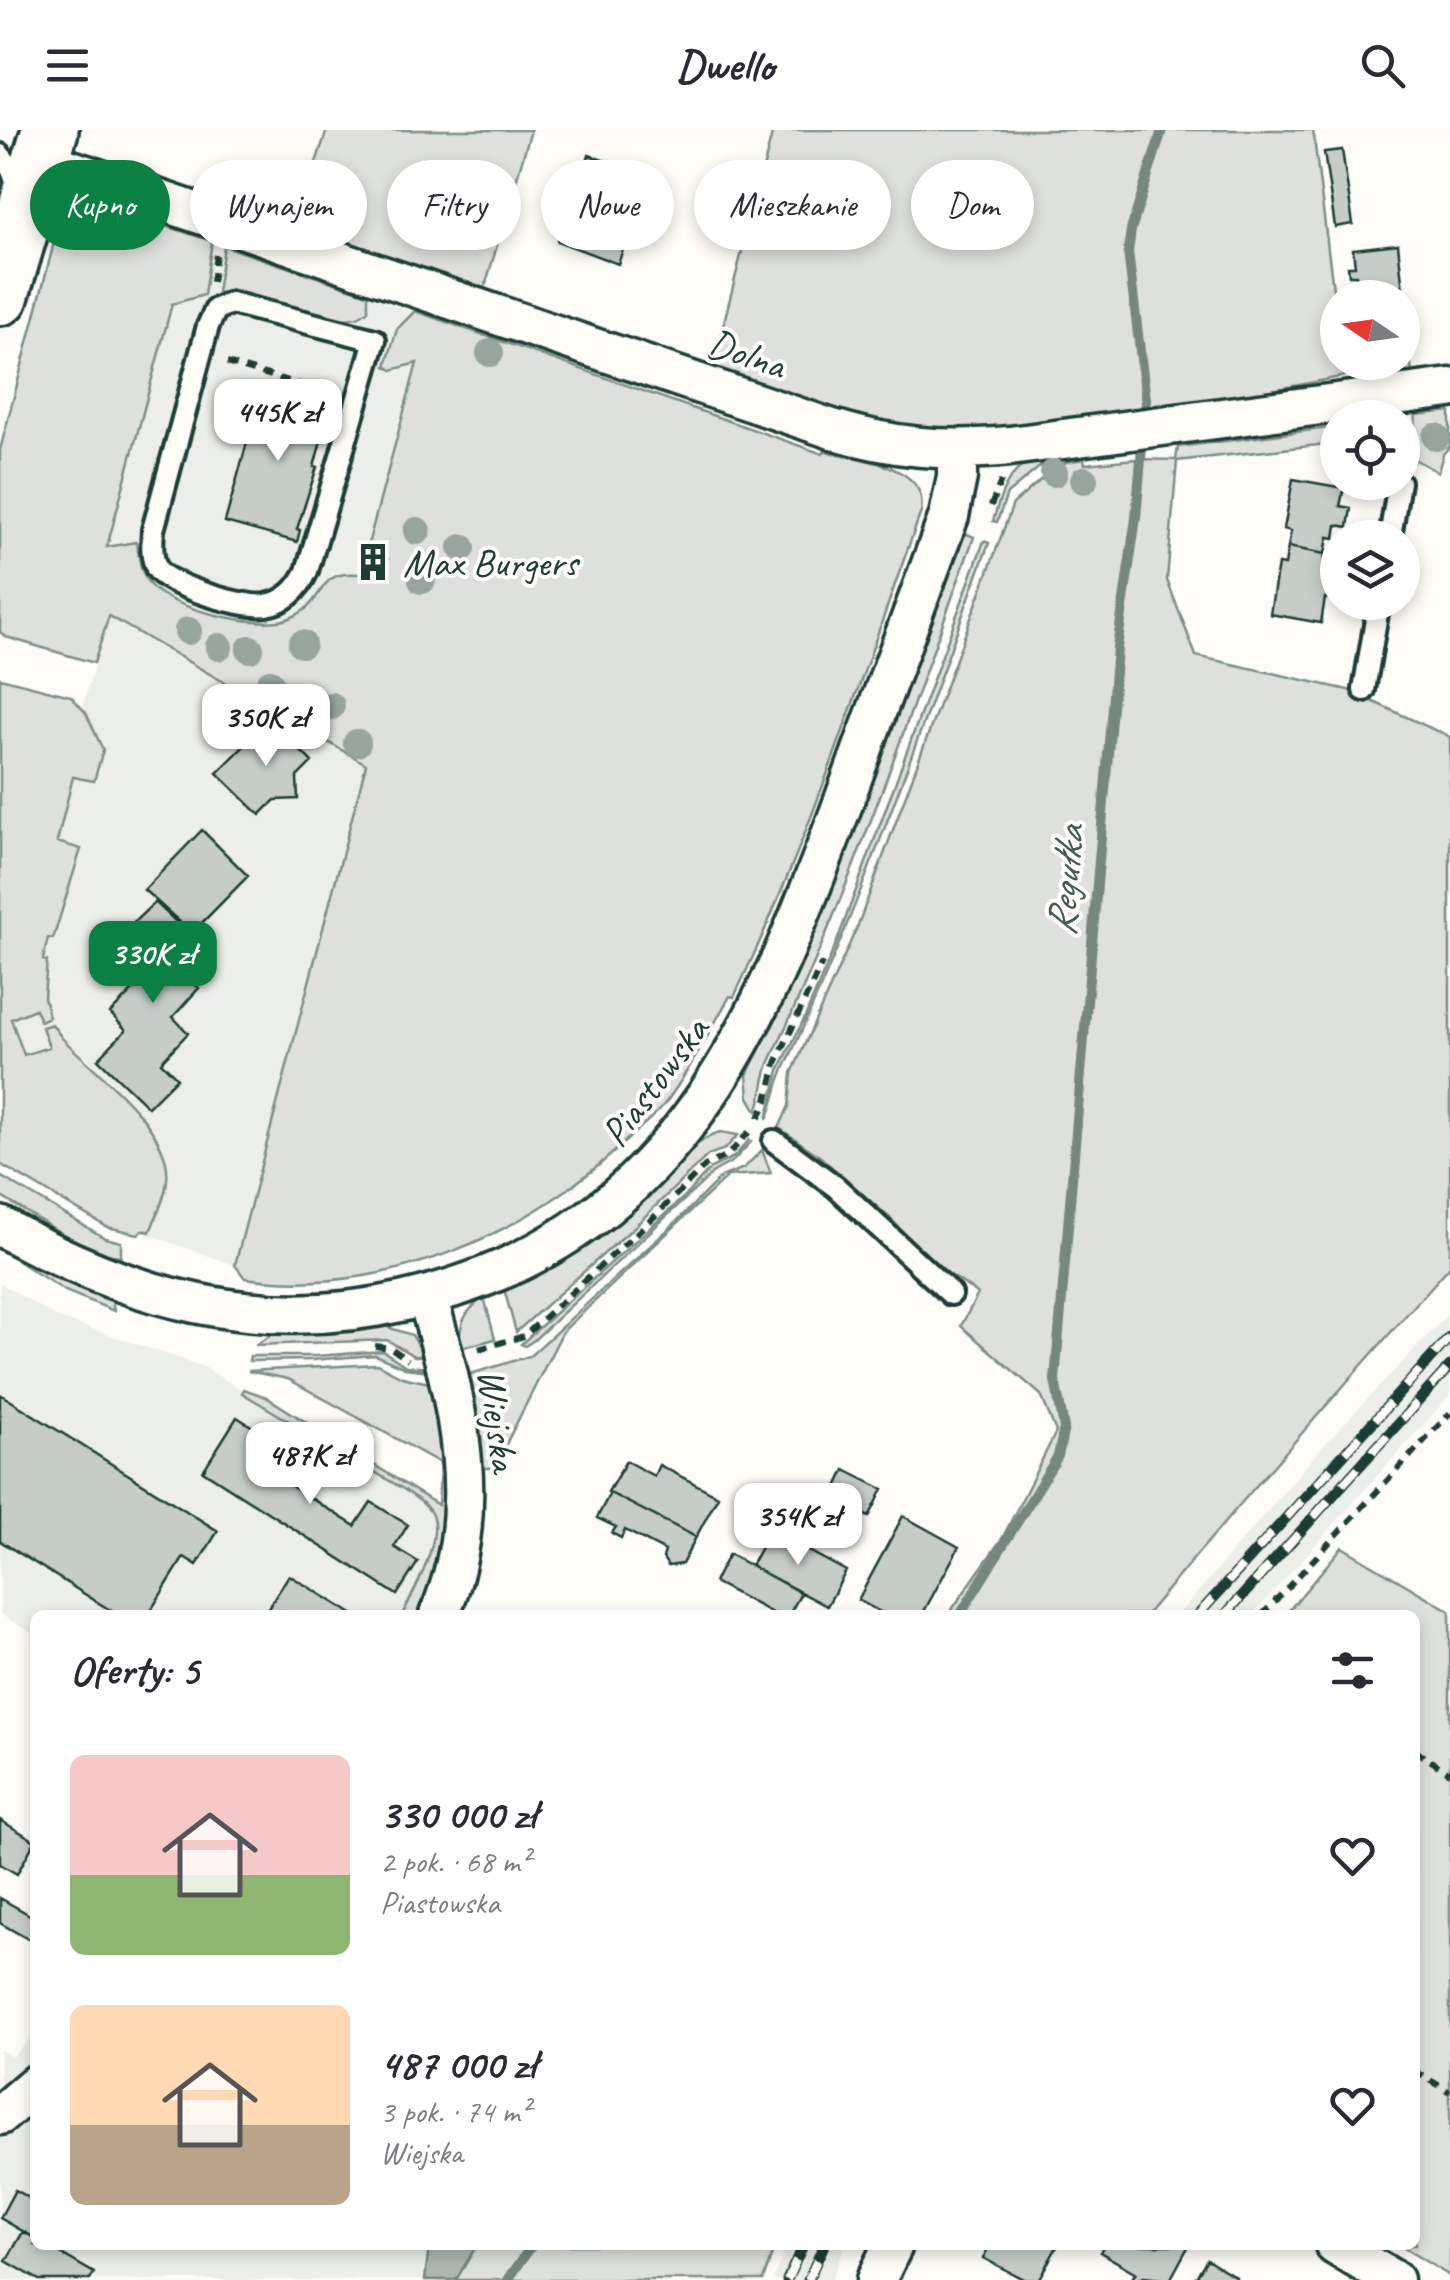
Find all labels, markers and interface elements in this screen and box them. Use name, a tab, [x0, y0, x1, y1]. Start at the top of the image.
text: Dwello	[676, 37, 774, 94]
icon: menu	[40, 38, 95, 93]
icon: search	[1355, 38, 1410, 93]
chip: Kupno	[30, 160, 170, 250]
chip: Wynajem	[190, 160, 367, 250]
chip: Filtry	[387, 160, 521, 250]
chip: Nowe	[541, 160, 674, 250]
chip: Mieszkanie	[694, 160, 891, 250]
chip: Dom	[911, 160, 1034, 250]
north arrow	[1320, 280, 1420, 380]
map controls	[1320, 280, 1420, 620]
street label: Dolna	[701, 318, 795, 391]
pin: 445K zł	[186, 379, 370, 464]
text: 445K zł	[236, 391, 320, 432]
button: locate	[1320, 400, 1420, 500]
button: layers	[1320, 520, 1420, 620]
place label: Max Burgers	[403, 538, 581, 588]
building icon: Max Burgers	[352, 541, 394, 583]
pin: 350K zł	[174, 684, 358, 769]
text: 350K zł	[224, 696, 308, 737]
water label: Regułka	[1034, 821, 1097, 938]
pin: 330K zł	[61, 921, 245, 1006]
text: 330K zł	[111, 933, 195, 974]
street label: Piastowska	[590, 1005, 721, 1157]
street label: Wiejska	[466, 1366, 530, 1478]
pin: 487K zł	[218, 1422, 402, 1507]
text: 487K zł	[268, 1434, 352, 1475]
pin: 354K zł	[706, 1483, 890, 1568]
text: 354K zł	[756, 1495, 840, 1536]
icon: filters	[1325, 1643, 1380, 1698]
text: Oferty: 5	[70, 1644, 199, 1697]
text: 330 000 zł	[380, 1788, 536, 1841]
icon: home	[150, 1795, 270, 1915]
icon: heart	[1325, 1828, 1380, 1883]
text: 2 pok. · 68 m²	[380, 1841, 530, 1882]
text: Piastowska	[380, 1882, 500, 1923]
text: 487 000 zł	[380, 2038, 536, 2091]
icon: home	[150, 2045, 270, 2165]
icon: heart	[1325, 2078, 1380, 2133]
text: 3 pok. · 74 m²	[380, 2091, 530, 2132]
text: Wiejska	[380, 2132, 463, 2173]

